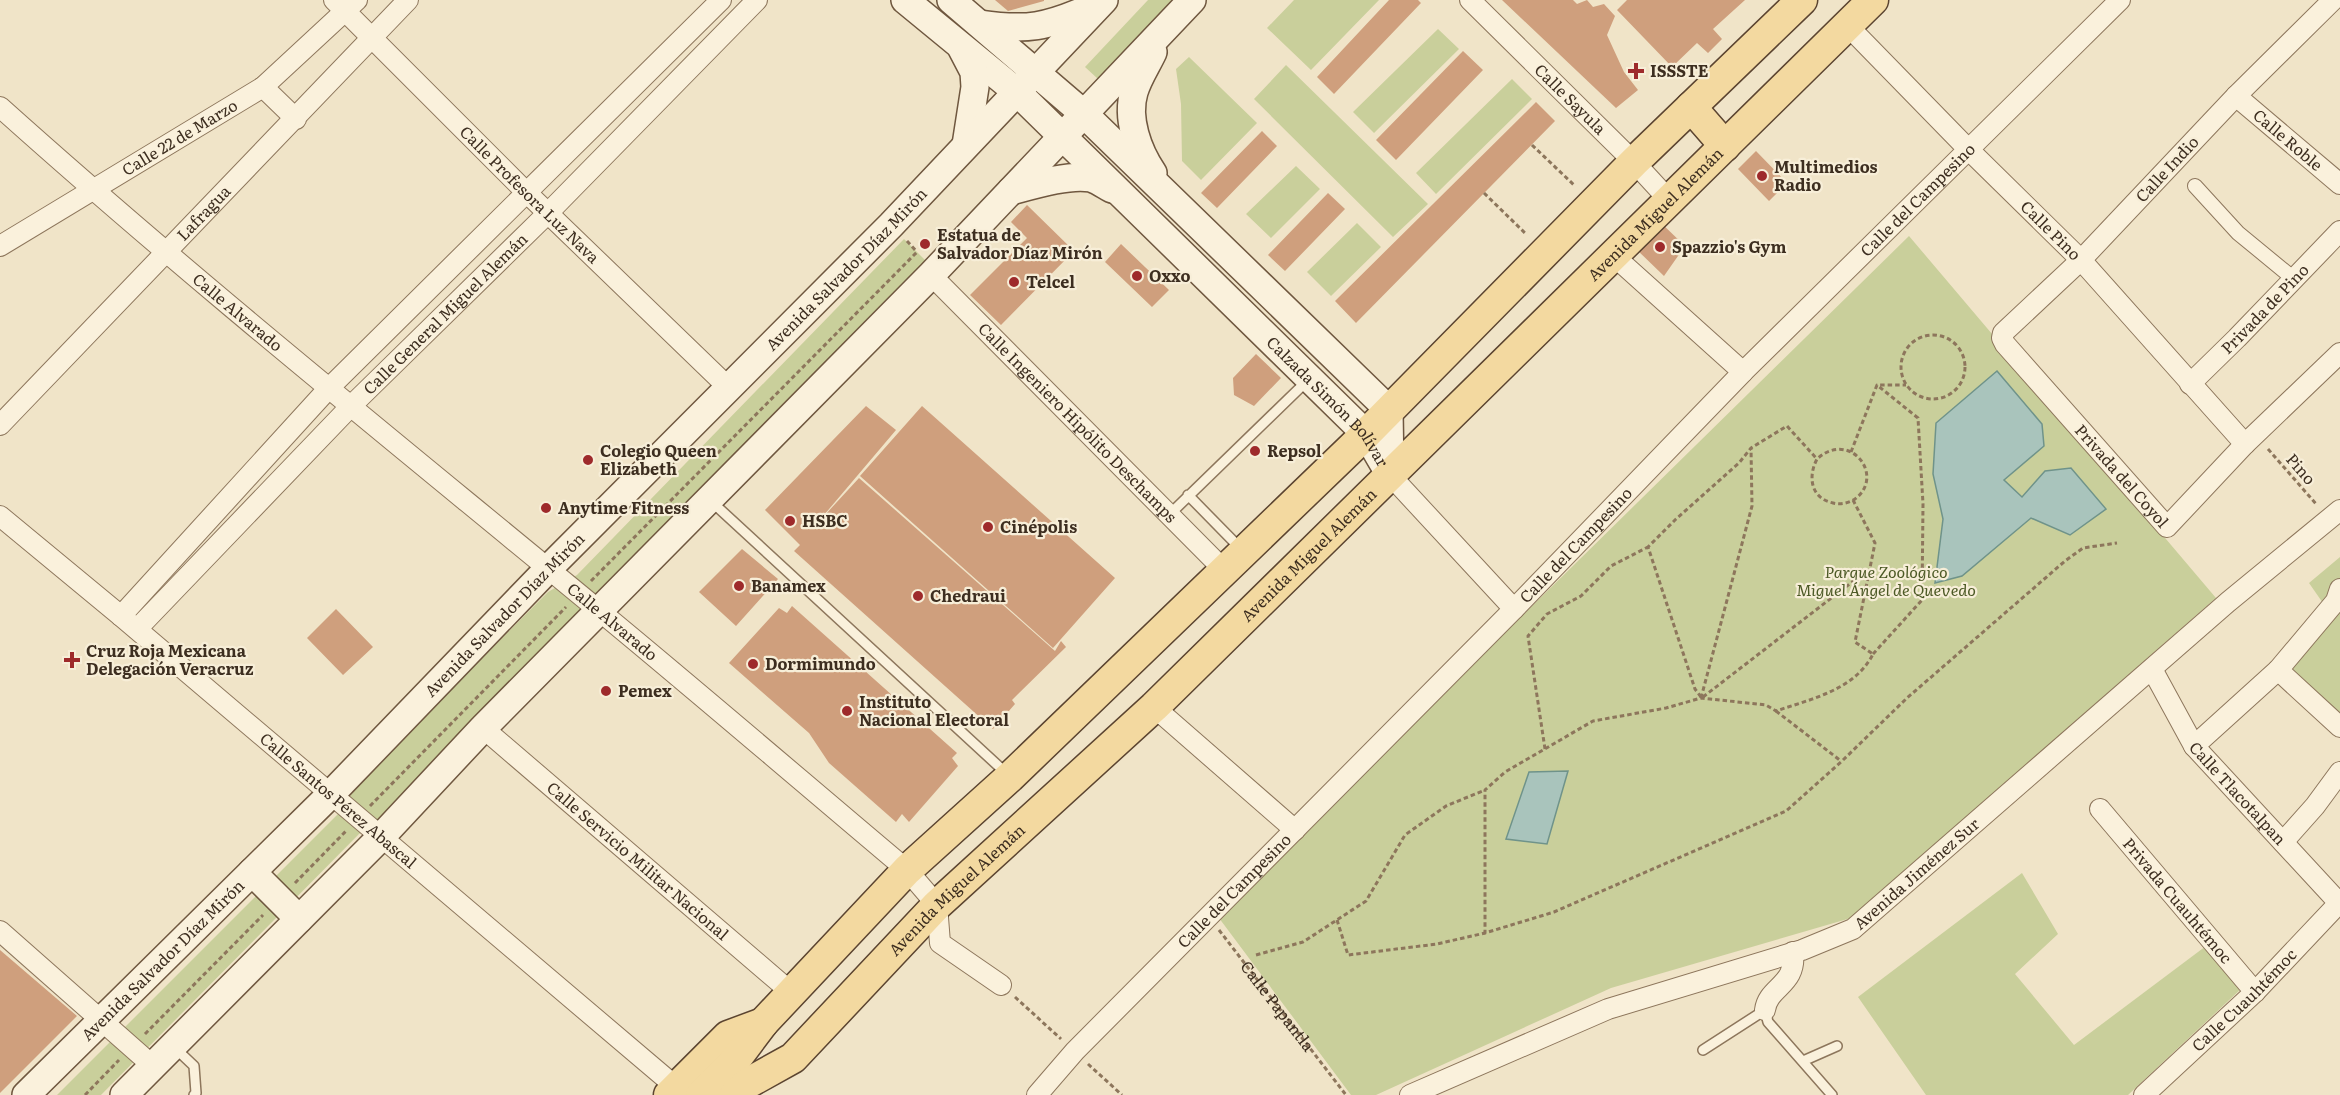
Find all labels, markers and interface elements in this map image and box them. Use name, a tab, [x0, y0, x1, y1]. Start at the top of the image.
street label: Calle Sayula	[1530, 57, 1613, 140]
place label: ISSSTE	[1650, 58, 1709, 82]
marker: ISSSTE	[1627, 62, 1645, 80]
street label: Calle 22 de Marzo	[117, 92, 242, 181]
street label: Calle Roble	[2248, 103, 2329, 176]
street label: Calle Profesora Luz Nava	[455, 120, 606, 268]
street label: Calle Indio	[2129, 130, 2203, 207]
street label: Calle del Campesino	[1854, 137, 1980, 261]
street label: Avenida Miguel Alemán	[1581, 141, 1728, 286]
place label: Multimedios Radio	[1774, 154, 1878, 196]
marker: Multimedios Radio	[1755, 169, 1769, 183]
street label: Lafragua	[170, 179, 236, 245]
street label: Avenida Salvador Díaz Mirón	[759, 181, 932, 356]
street label: Calle Pino	[2016, 194, 2087, 265]
place label: Estatua de Salvador Díaz Mirón	[937, 222, 1103, 264]
street label: Calle General Miguel Alemán	[357, 226, 533, 399]
place label: Spazzio's Gym	[1672, 234, 1786, 258]
marker: Estatua de Salvador Díaz Mirón	[918, 237, 932, 251]
marker: Spazzio's Gym	[1653, 240, 1667, 254]
street label: Privada de Pino	[2215, 258, 2314, 359]
place label: Oxxo	[1149, 263, 1190, 287]
street label: Calle Alvarado	[188, 267, 289, 356]
place label: Telcel	[1026, 269, 1075, 293]
marker: Oxxo	[1130, 269, 1144, 283]
marker: Telcel	[1007, 275, 1021, 289]
street label: Calle Ingeniero Hipólito Deschamps	[973, 316, 1183, 527]
street label: Calzada Simón Bolívar	[1262, 330, 1396, 471]
street label: Privada del Coyol	[2070, 418, 2175, 532]
place label: Colegio Queen Elizabeth	[600, 438, 717, 480]
place label: Repsol	[1267, 438, 1322, 462]
marker: Repsol	[1248, 444, 1262, 458]
street label: Pino	[2281, 447, 2322, 489]
marker: Colegio Queen Elizabeth	[581, 453, 595, 467]
street label: Calle del Campesino	[1513, 481, 1637, 608]
street label: Avenida Miguel Alemán	[1235, 482, 1382, 626]
place label: Anytime Fitness	[558, 495, 689, 519]
marker: Anytime Fitness	[539, 501, 553, 515]
place label: HSBC	[802, 508, 848, 532]
marker: HSBC	[783, 514, 797, 528]
place label: Cinépolis	[1000, 514, 1077, 538]
marker: Cinépolis	[981, 520, 995, 534]
street label: Avenida Salvador Díaz Mirón	[418, 526, 590, 702]
park label: Parque Zoológico Miguel Ángel de Quevedo	[1796, 559, 1976, 601]
place label: Banamex	[751, 573, 826, 597]
street label: Calle Alvarado	[563, 576, 664, 666]
marker: Banamex	[732, 579, 746, 593]
place label: Chedraui	[930, 583, 1006, 607]
marker: Chedraui	[911, 589, 925, 603]
place label: Cruz Roja Mexicana Delegación Veracruz	[86, 638, 254, 680]
marker: Cruz Roja Mexicana Delegación Veracruz	[63, 651, 81, 669]
place label: Dormimundo	[765, 651, 876, 675]
marker: Dormimundo	[746, 657, 760, 671]
place label: Pemex	[618, 678, 672, 702]
marker: Pemex	[599, 684, 613, 698]
place label: Instituto Nacional Electoral	[859, 689, 1009, 731]
marker: Instituto Nacional Electoral	[840, 704, 854, 718]
street label: Calle Santos Pérez Abascal	[255, 726, 423, 873]
street label: Calle Tlacotalpan	[2184, 735, 2293, 850]
street label: Calle Servicio Militar Nacional	[542, 775, 735, 945]
street label: Avenida Jiménez Sur	[1848, 811, 1984, 934]
street label: Avenida Miguel Alemán	[882, 817, 1030, 961]
street label: Calle del Campesino	[1171, 827, 1296, 953]
street label: Privada Cuauhtémoc	[2118, 832, 2239, 968]
street label: Avenida Salvador Díaz Mirón	[75, 873, 249, 1046]
street label: Calle Cuauhtémoc	[2185, 942, 2301, 1056]
street label: Calle Papantla	[1236, 955, 1321, 1056]

